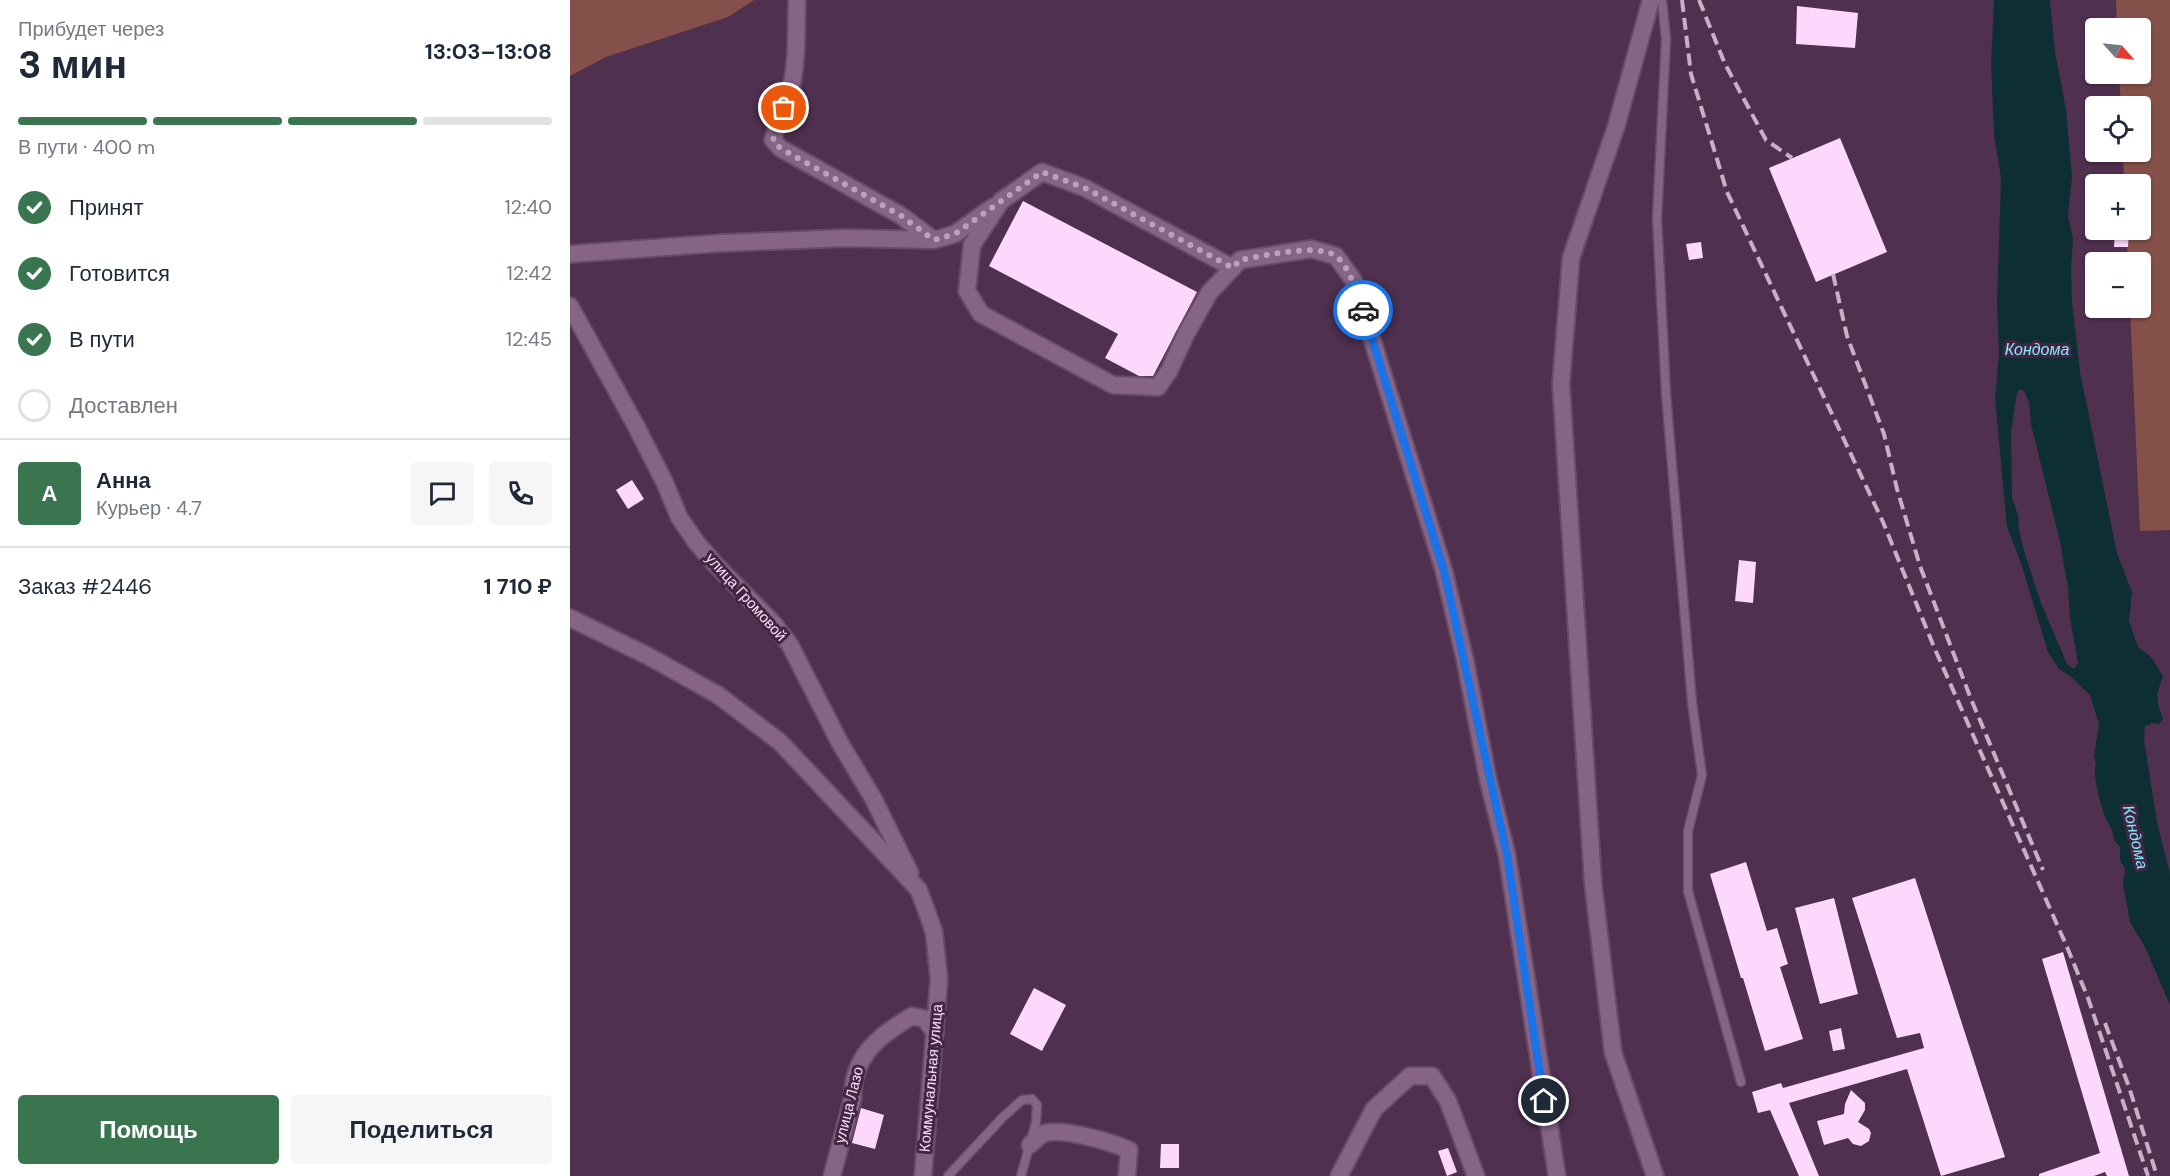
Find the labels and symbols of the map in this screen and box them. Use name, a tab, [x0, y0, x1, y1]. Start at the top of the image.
north arrow	[2085, 18, 2151, 84]
pin	[758, 82, 809, 133]
courier	[1333, 280, 1393, 340]
water label: Кондома	[2005, 339, 2069, 360]
street label: улица Громовой	[701, 549, 791, 645]
water label: Кондома	[2118, 803, 2153, 871]
street label: Коммунальная улица	[915, 1002, 947, 1153]
street label: улица Лазо	[830, 1065, 868, 1145]
pin	[1518, 1075, 1569, 1126]

